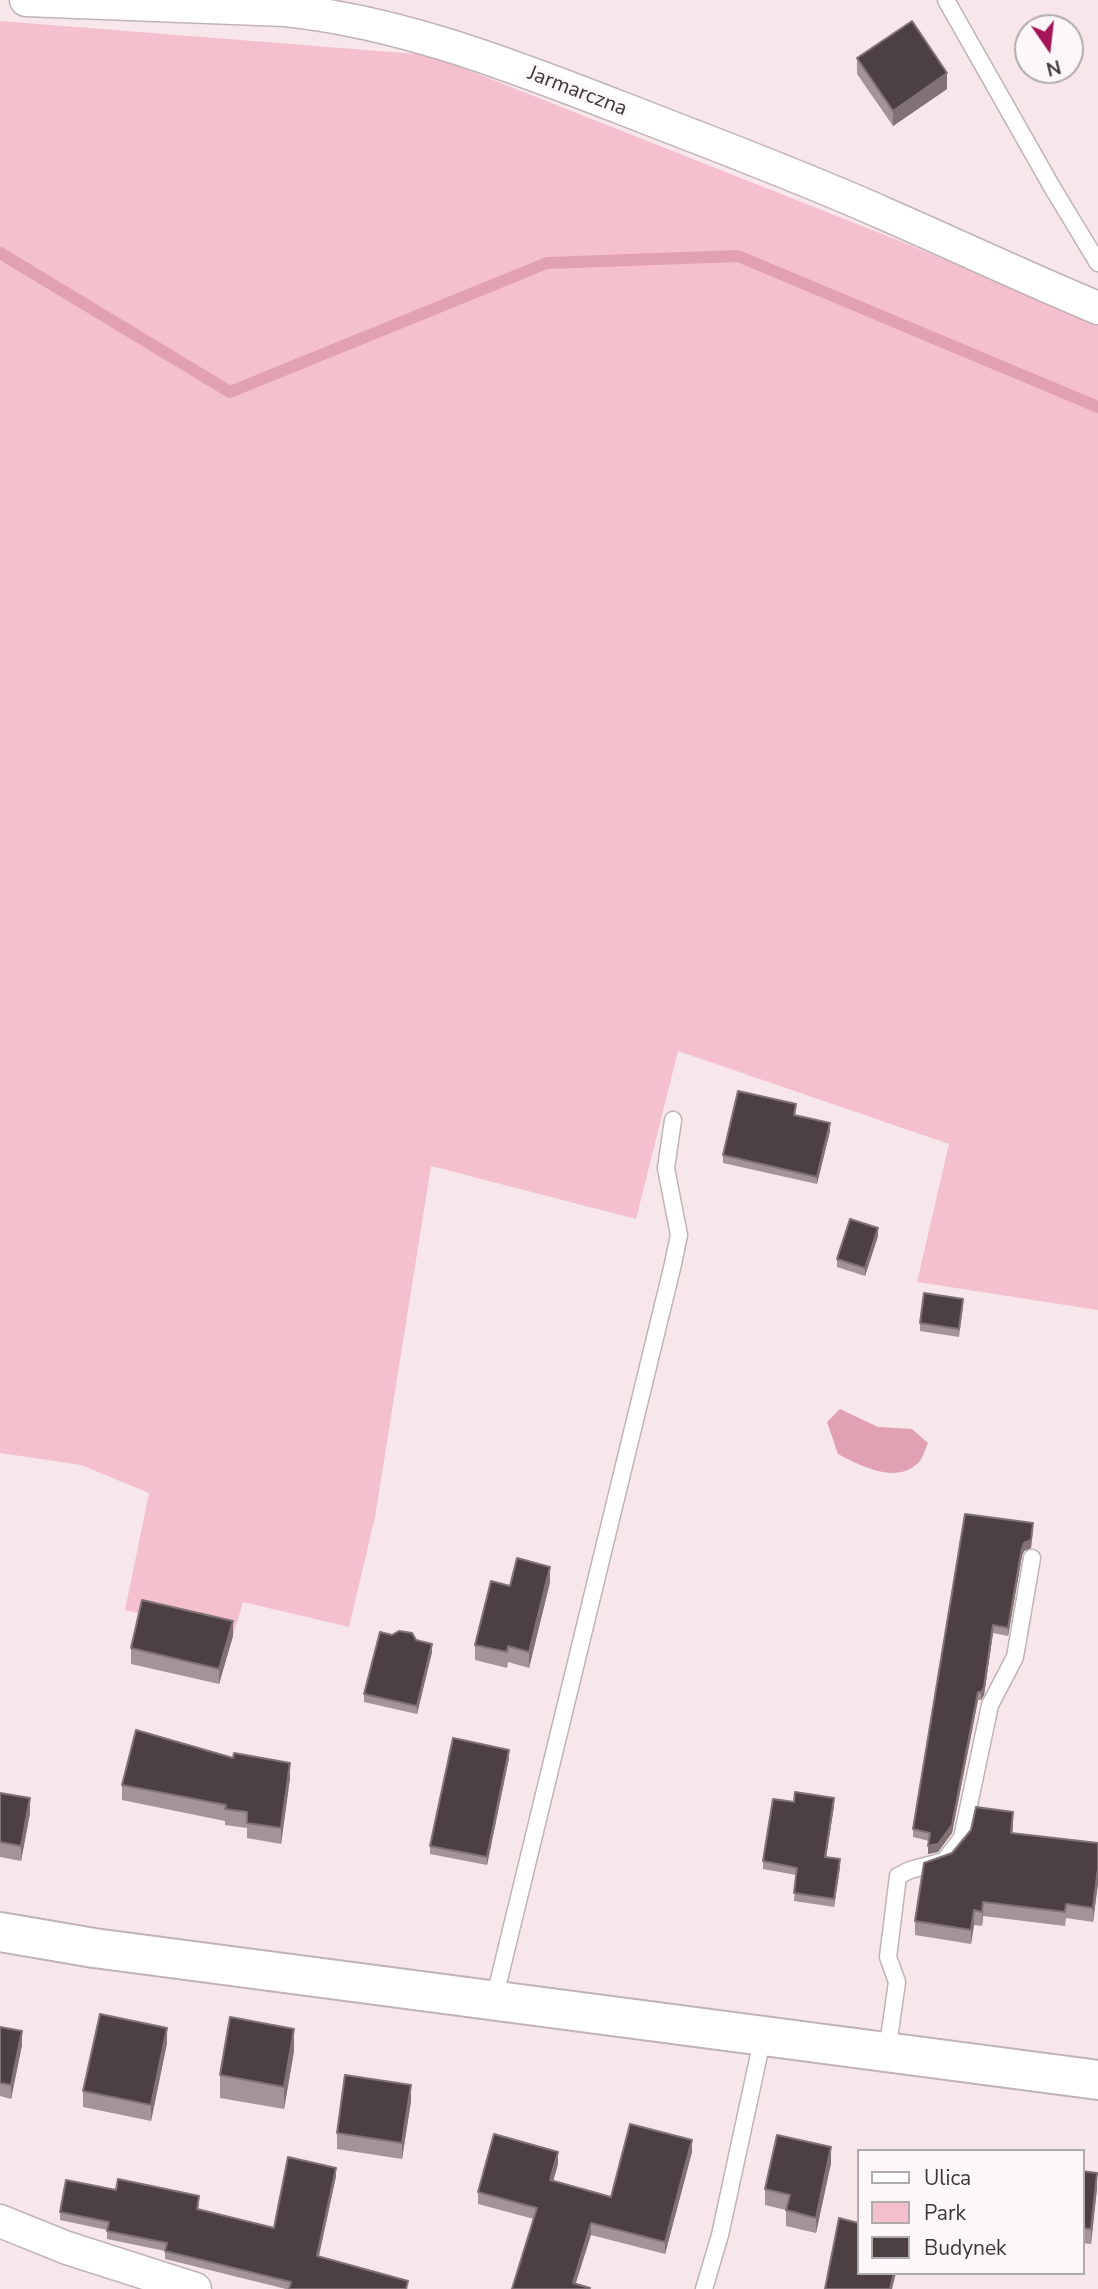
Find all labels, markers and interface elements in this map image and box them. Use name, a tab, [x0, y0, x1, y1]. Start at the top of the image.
north arrow	[1014, 14, 1084, 84]
text: N	[1044, 53, 1064, 82]
street label: Jarmarczna	[524, 62, 630, 122]
legend	[856, 2149, 1084, 2275]
text: Ulica	[924, 2164, 971, 2192]
text: Park	[924, 2199, 966, 2227]
text: Budynek	[924, 2234, 1007, 2262]

